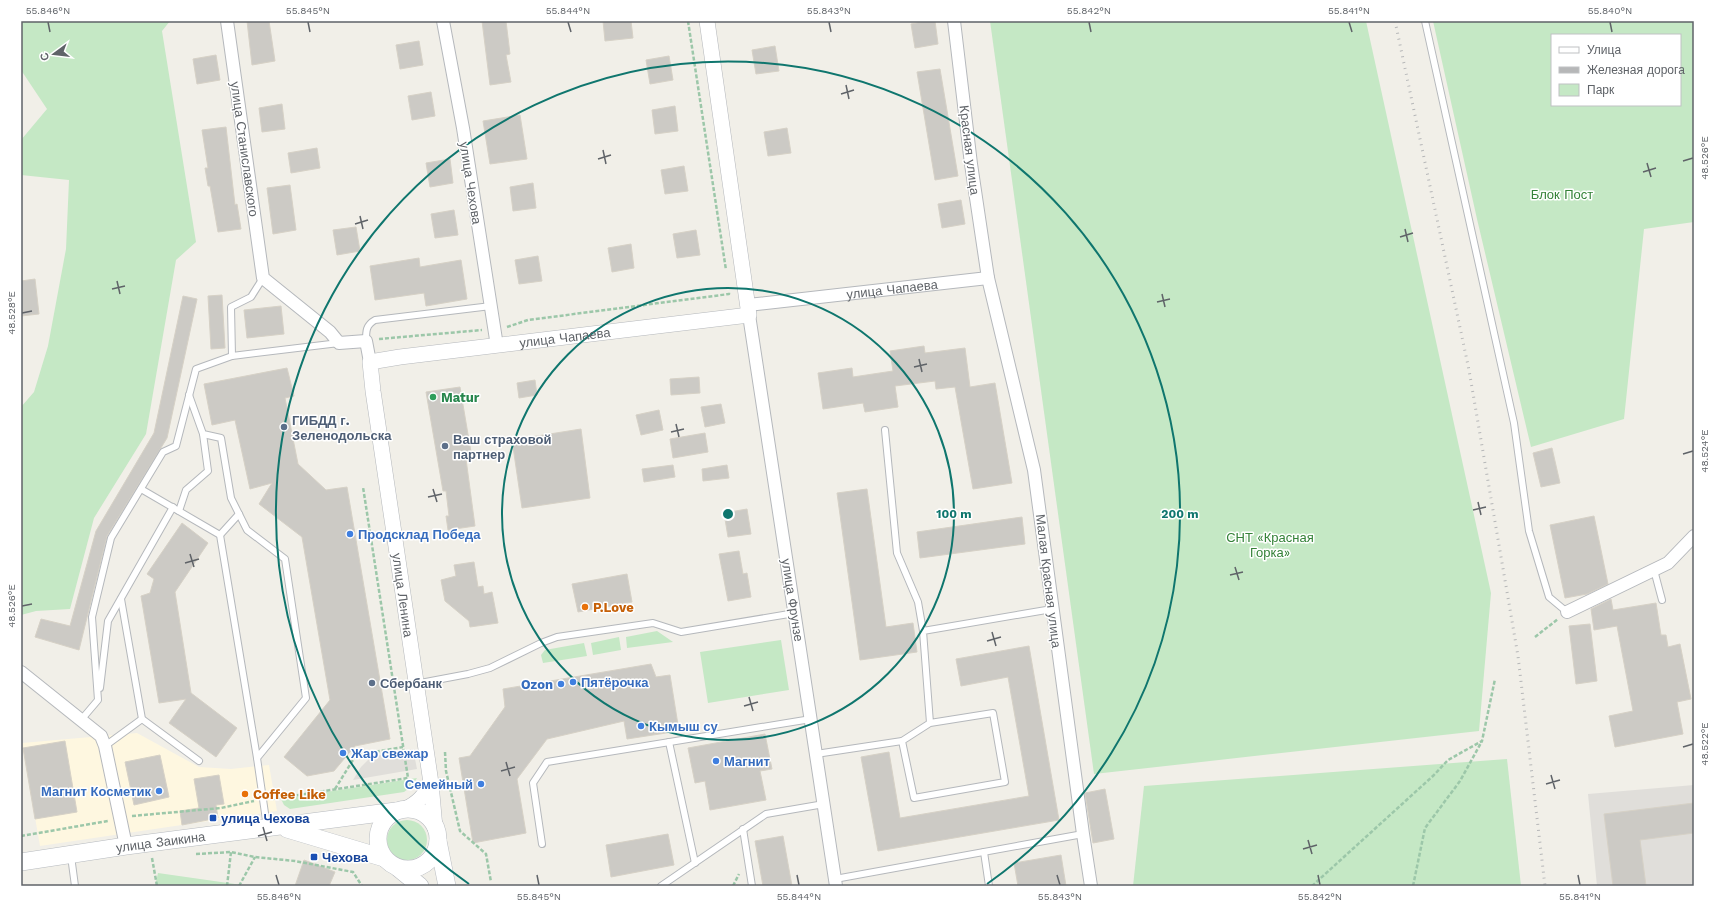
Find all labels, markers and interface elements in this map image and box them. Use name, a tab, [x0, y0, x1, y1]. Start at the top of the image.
text: 55.846°N	[26, 5, 70, 16]
text: 55.845°N	[286, 5, 330, 16]
text: 55.844°N	[546, 5, 590, 16]
text: 55.843°N	[807, 5, 851, 16]
text: 55.842°N	[1067, 5, 1111, 16]
text: 55.841°N	[1328, 5, 1370, 16]
text: 55.840°N	[1588, 5, 1632, 16]
north arrow	[34, 34, 74, 74]
legend	[1551, 34, 1681, 106]
text: Улица	[1587, 43, 1621, 57]
text: С	[38, 51, 52, 62]
text: Железная дорога	[1587, 63, 1685, 77]
street label: улица Станиславского	[228, 81, 261, 218]
text: Парк	[1587, 83, 1615, 97]
street label: Красная улица	[957, 104, 983, 196]
text: 48.526°E	[1699, 136, 1710, 180]
street label: улица Чехова	[457, 141, 485, 226]
park label: Блок Пост	[1531, 187, 1593, 202]
street label: улица Чапаева	[846, 277, 939, 302]
text: 48.528°E	[6, 291, 17, 335]
street label: улица Чапаева	[518, 325, 612, 351]
place label: Matur	[441, 390, 480, 405]
marker: Matur	[428, 392, 438, 402]
place label: ГИБДД г. Зеленодольска	[292, 413, 392, 443]
marker: ГИБДД г. Зеленодольска	[279, 422, 289, 432]
text: 48.524°E	[1699, 429, 1710, 473]
place label: Ваш страховой партнер	[453, 432, 552, 462]
marker: Ваш страховой партнер	[440, 441, 450, 451]
centre of rings	[721, 507, 735, 521]
text: 100 m	[936, 507, 972, 521]
text: 200 m	[1161, 507, 1199, 521]
street label: Малая Красная улица	[1033, 513, 1064, 650]
place label: Продсклад Победа	[358, 527, 481, 542]
marker: Продсклад Победа	[345, 529, 355, 539]
park label: СНТ «Красная Горка»	[1226, 530, 1314, 560]
street label: улица Ленина	[389, 552, 416, 639]
street label: улица Фрунзе	[779, 557, 806, 643]
text: 48.526°E	[6, 584, 17, 628]
place label: P.Love	[593, 600, 634, 615]
marker: P.Love	[580, 602, 590, 612]
place label: Пятёрочка	[581, 675, 649, 690]
place label: Сбербанк	[380, 676, 443, 691]
place label: Ozon	[521, 677, 553, 692]
marker: Пятёрочка	[568, 677, 578, 687]
marker: Сбербанк	[367, 678, 377, 688]
marker: Ozon	[556, 679, 566, 689]
place label: Кымыш су	[649, 719, 719, 734]
marker: Кымыш су	[636, 721, 646, 731]
text: 48.522°E	[1699, 722, 1710, 766]
place label: Жар свежар	[350, 746, 429, 761]
marker: Жар свежар	[338, 748, 348, 758]
place label: Магнит	[724, 754, 770, 769]
marker: Магнит	[711, 756, 721, 766]
place label: Семейный	[405, 777, 473, 792]
marker: Семейный	[476, 779, 486, 789]
place label: Магнит Косметик	[41, 784, 151, 799]
marker: Магнит Косметик	[154, 786, 164, 796]
place label: Coffee Like	[253, 787, 326, 802]
marker: Coffee Like	[240, 789, 250, 799]
place label: улица Чехова	[221, 811, 310, 826]
marker: улица Чехова	[208, 813, 218, 823]
street label: улица Заикина	[115, 829, 207, 855]
place label: Чехова	[322, 850, 369, 865]
marker: Чехова	[309, 852, 319, 862]
text: 55.846°N	[257, 891, 301, 902]
text: 55.845°N	[517, 891, 561, 902]
text: 55.844°N	[777, 891, 821, 902]
text: 55.843°N	[1038, 891, 1082, 902]
text: 55.842°N	[1298, 891, 1342, 902]
text: 55.841°N	[1559, 891, 1601, 902]

